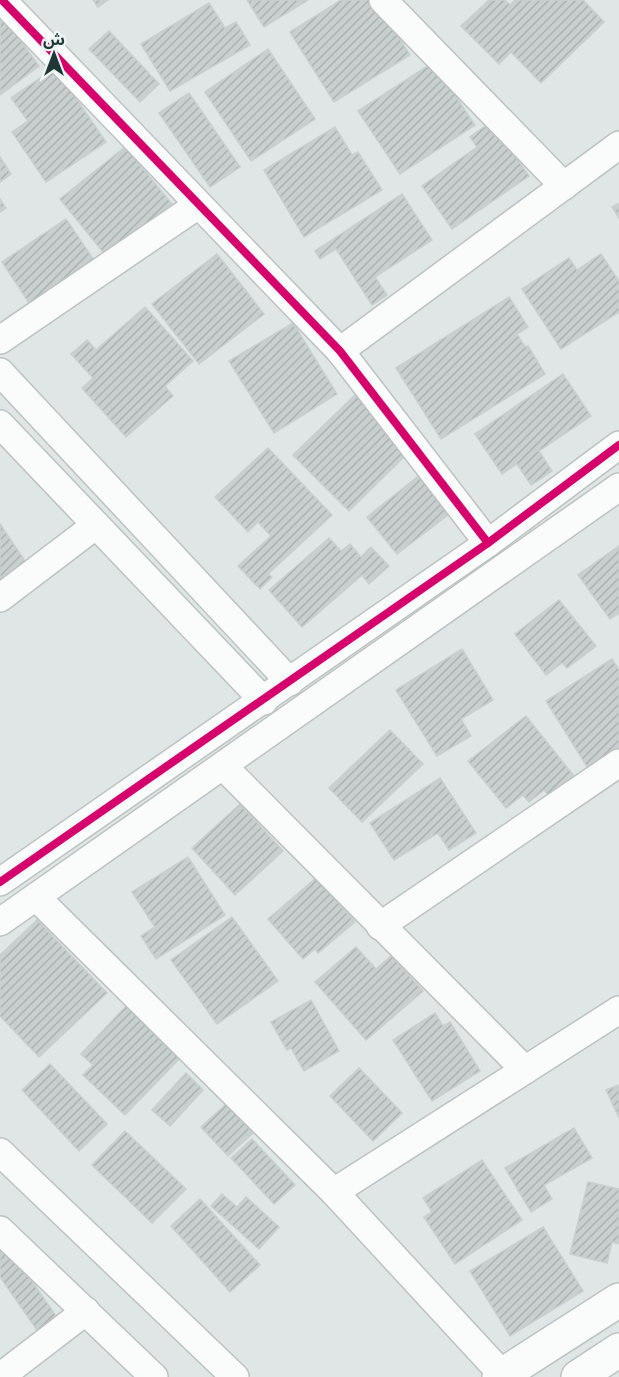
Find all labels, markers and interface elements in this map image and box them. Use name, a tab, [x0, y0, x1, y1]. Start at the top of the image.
north arrow	[24, 24, 84, 84]
text: ش	[43, 30, 65, 49]

